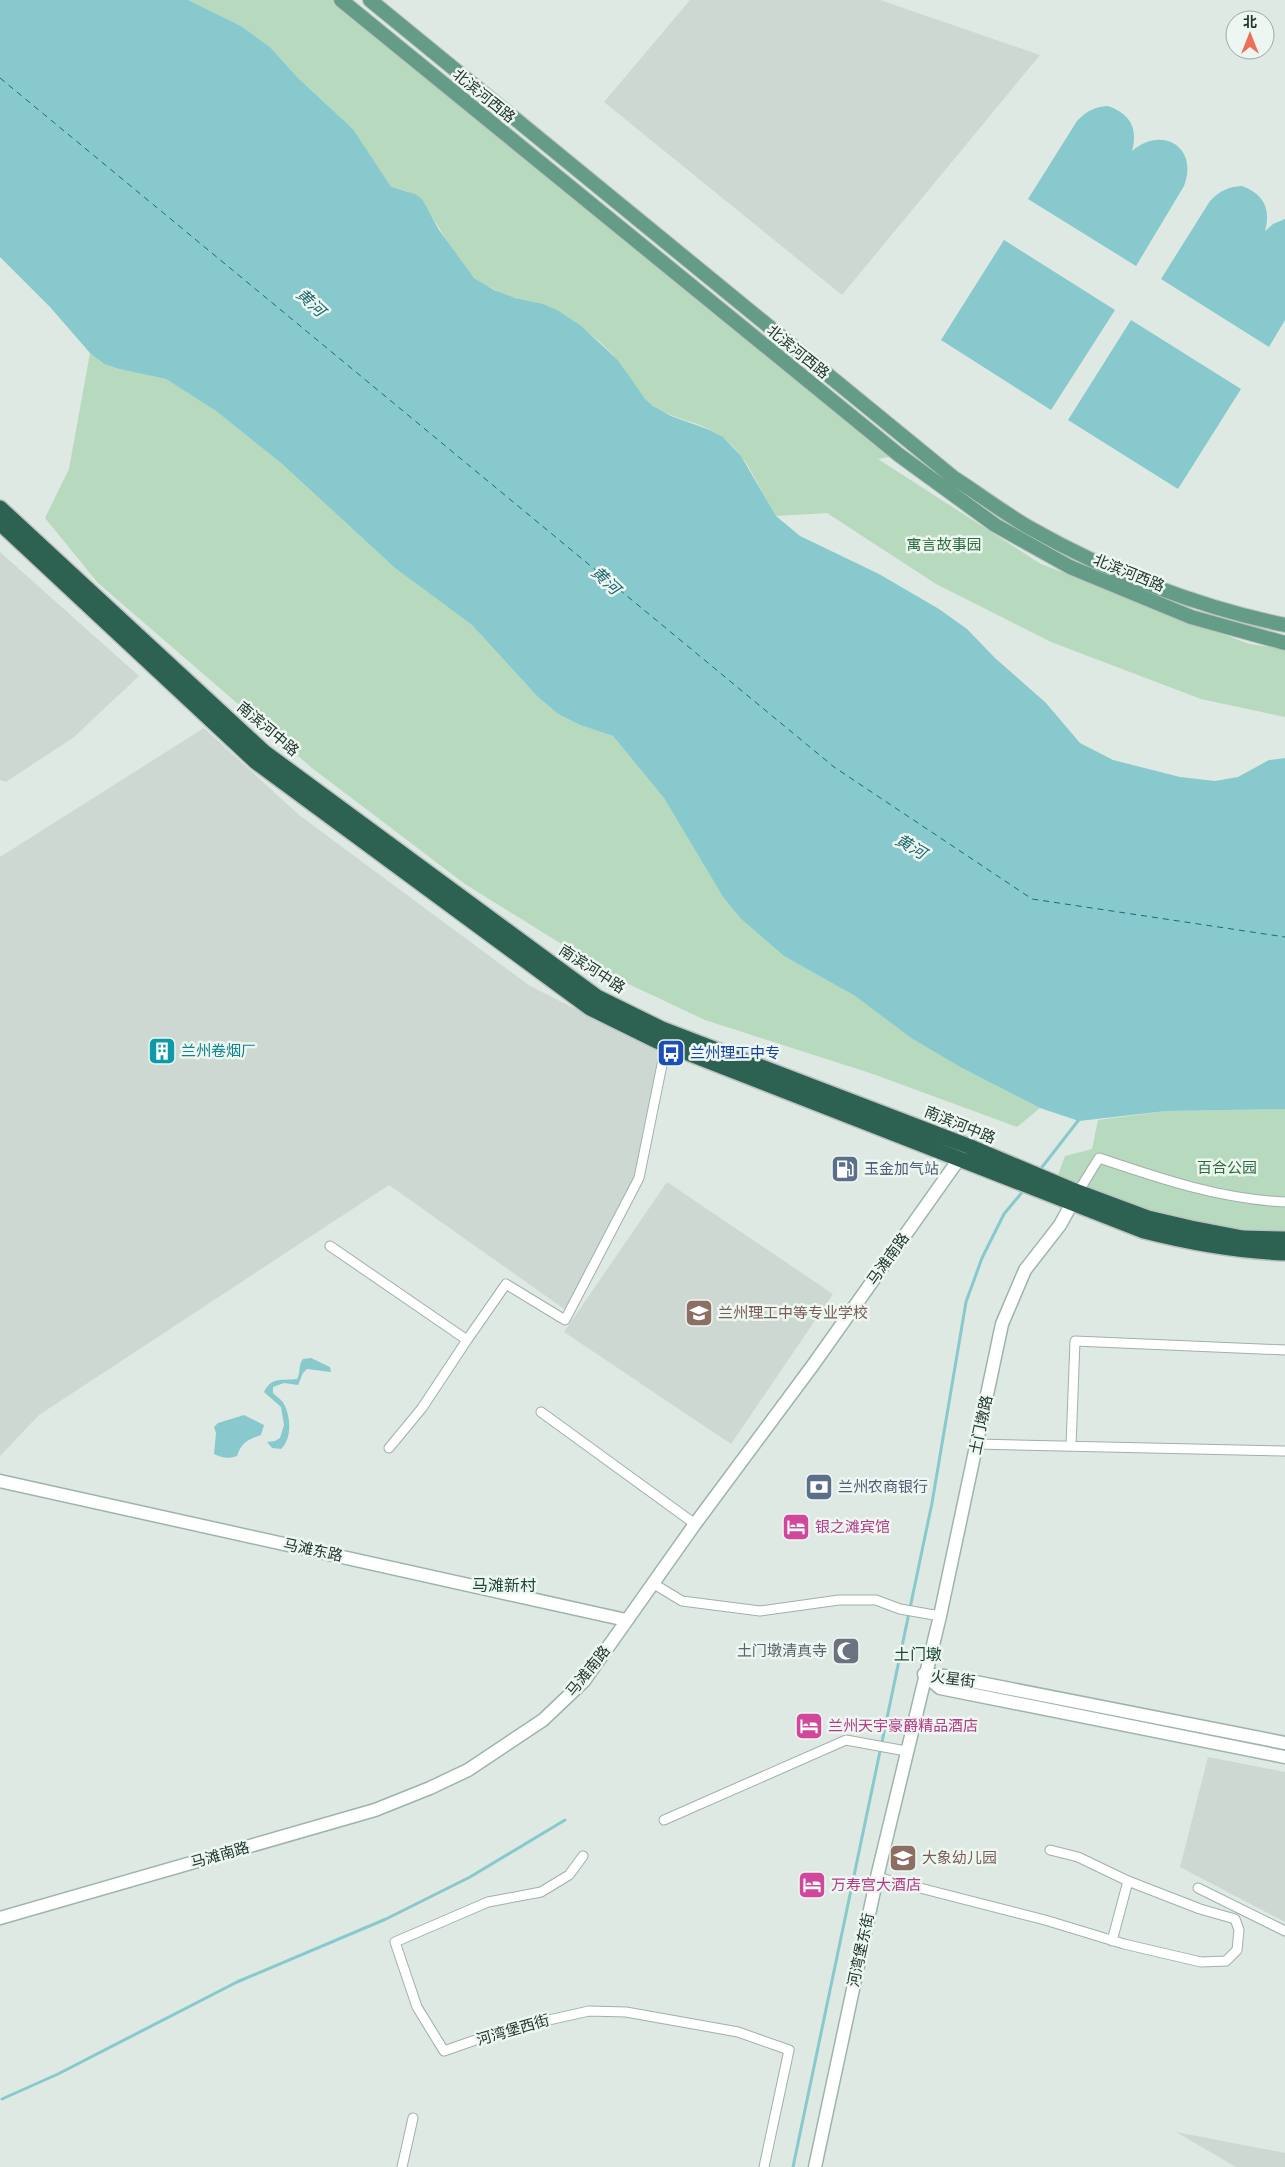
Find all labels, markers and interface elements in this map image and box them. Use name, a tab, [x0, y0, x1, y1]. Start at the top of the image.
north arrow	[1225, 10, 1275, 60]
text: 北	[1243, 14, 1257, 30]
street label: 北滨河西路	[449, 65, 519, 127]
water label: 黄河	[292, 285, 331, 322]
street label: 北滨河西路	[763, 321, 833, 383]
park label: 寓言故事园	[906, 536, 982, 554]
street label: 北滨河西路	[1091, 551, 1167, 595]
water label: 黄河	[587, 563, 626, 600]
street label: 南滨河中路	[233, 698, 303, 760]
water label: 黄河	[892, 830, 932, 864]
street label: 南滨河中路	[556, 941, 628, 997]
building icon: 兰州卷烟厂	[147, 1036, 177, 1066]
bus stop icon: 兰州理工中专	[656, 1038, 686, 1068]
place label: 兰州卷烟厂	[181, 1042, 256, 1060]
place label: 兰州理工中专	[690, 1044, 780, 1062]
street label: 南滨河中路	[922, 1103, 998, 1147]
fuel station icon: 玉金加气站	[830, 1154, 860, 1184]
park label: 百合公园	[1197, 1159, 1257, 1177]
place label: 玉金加气站	[864, 1160, 939, 1178]
street label: 马滩南路	[863, 1229, 913, 1289]
school or university icon: 兰州理工中等专业学校	[684, 1298, 714, 1328]
place label: 兰州理工中等专业学校	[718, 1304, 868, 1322]
street label: 土门墩路	[966, 1394, 996, 1456]
bank icon: 兰州农商银行	[804, 1472, 834, 1502]
place label: 兰州农商银行	[838, 1478, 928, 1496]
hotel icon: 银之滩宾馆	[781, 1512, 811, 1542]
place label: 银之滩宾馆	[815, 1518, 890, 1536]
street label: 马滩东路	[282, 1535, 344, 1565]
district label: 马滩新村	[472, 1576, 536, 1595]
mosque icon: 土门墩清真寺	[831, 1636, 861, 1666]
street label: 马滩南路	[562, 1642, 614, 1700]
place label: 土门墩清真寺	[737, 1642, 827, 1660]
district label: 土门墩	[894, 1645, 942, 1664]
street label: 火星街	[930, 1667, 976, 1691]
hotel icon: 兰州天宇豪爵精品酒店	[794, 1711, 824, 1741]
place label: 兰州天宇豪爵精品酒店	[828, 1717, 978, 1735]
street label: 马滩南路	[189, 1838, 251, 1872]
school or university icon: 大象幼儿园	[888, 1843, 918, 1873]
place label: 大象幼儿园	[922, 1849, 997, 1867]
hotel icon: 万寿宫大酒店	[797, 1870, 827, 1900]
place label: 万寿宫大酒店	[831, 1876, 921, 1894]
street label: 河湾堡东街	[844, 1911, 878, 1989]
street label: 河湾堡西街	[474, 2011, 552, 2049]

